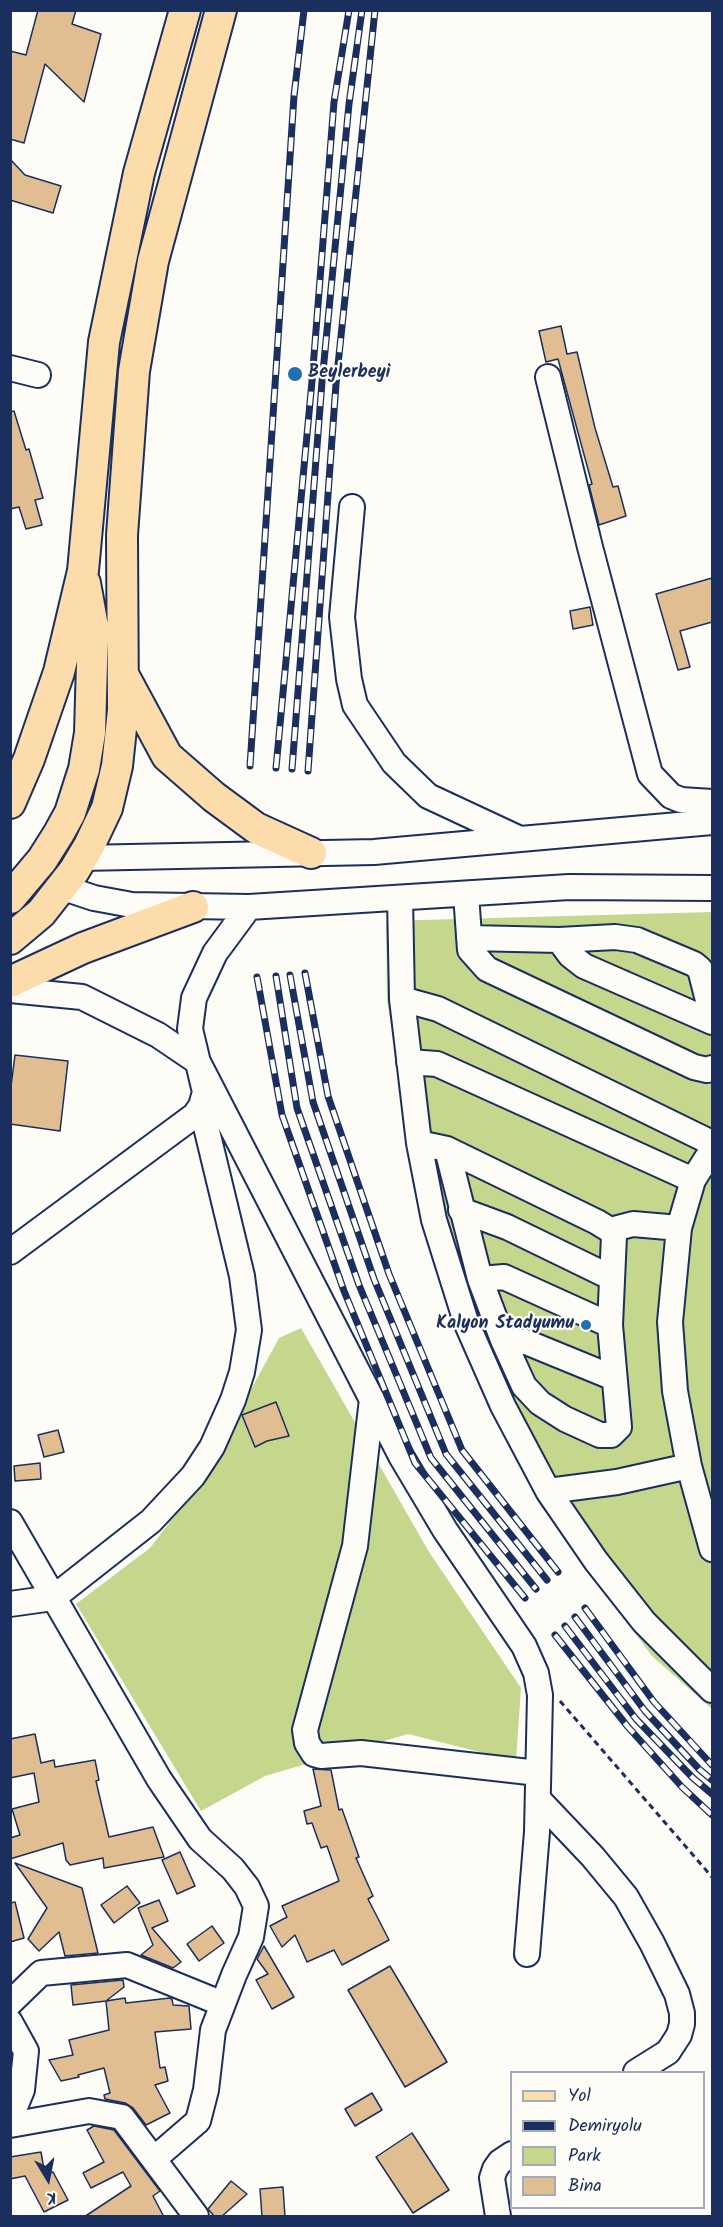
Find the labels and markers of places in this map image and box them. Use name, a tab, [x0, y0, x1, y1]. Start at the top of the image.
place label: Beylerbeyi	[308, 363, 390, 385]
marker: Beylerbeyi	[286, 365, 304, 383]
place label: Kalyon Stadyumu	[436, 1314, 574, 1336]
marker: Kalyon Stadyumu	[579, 1318, 593, 1332]

